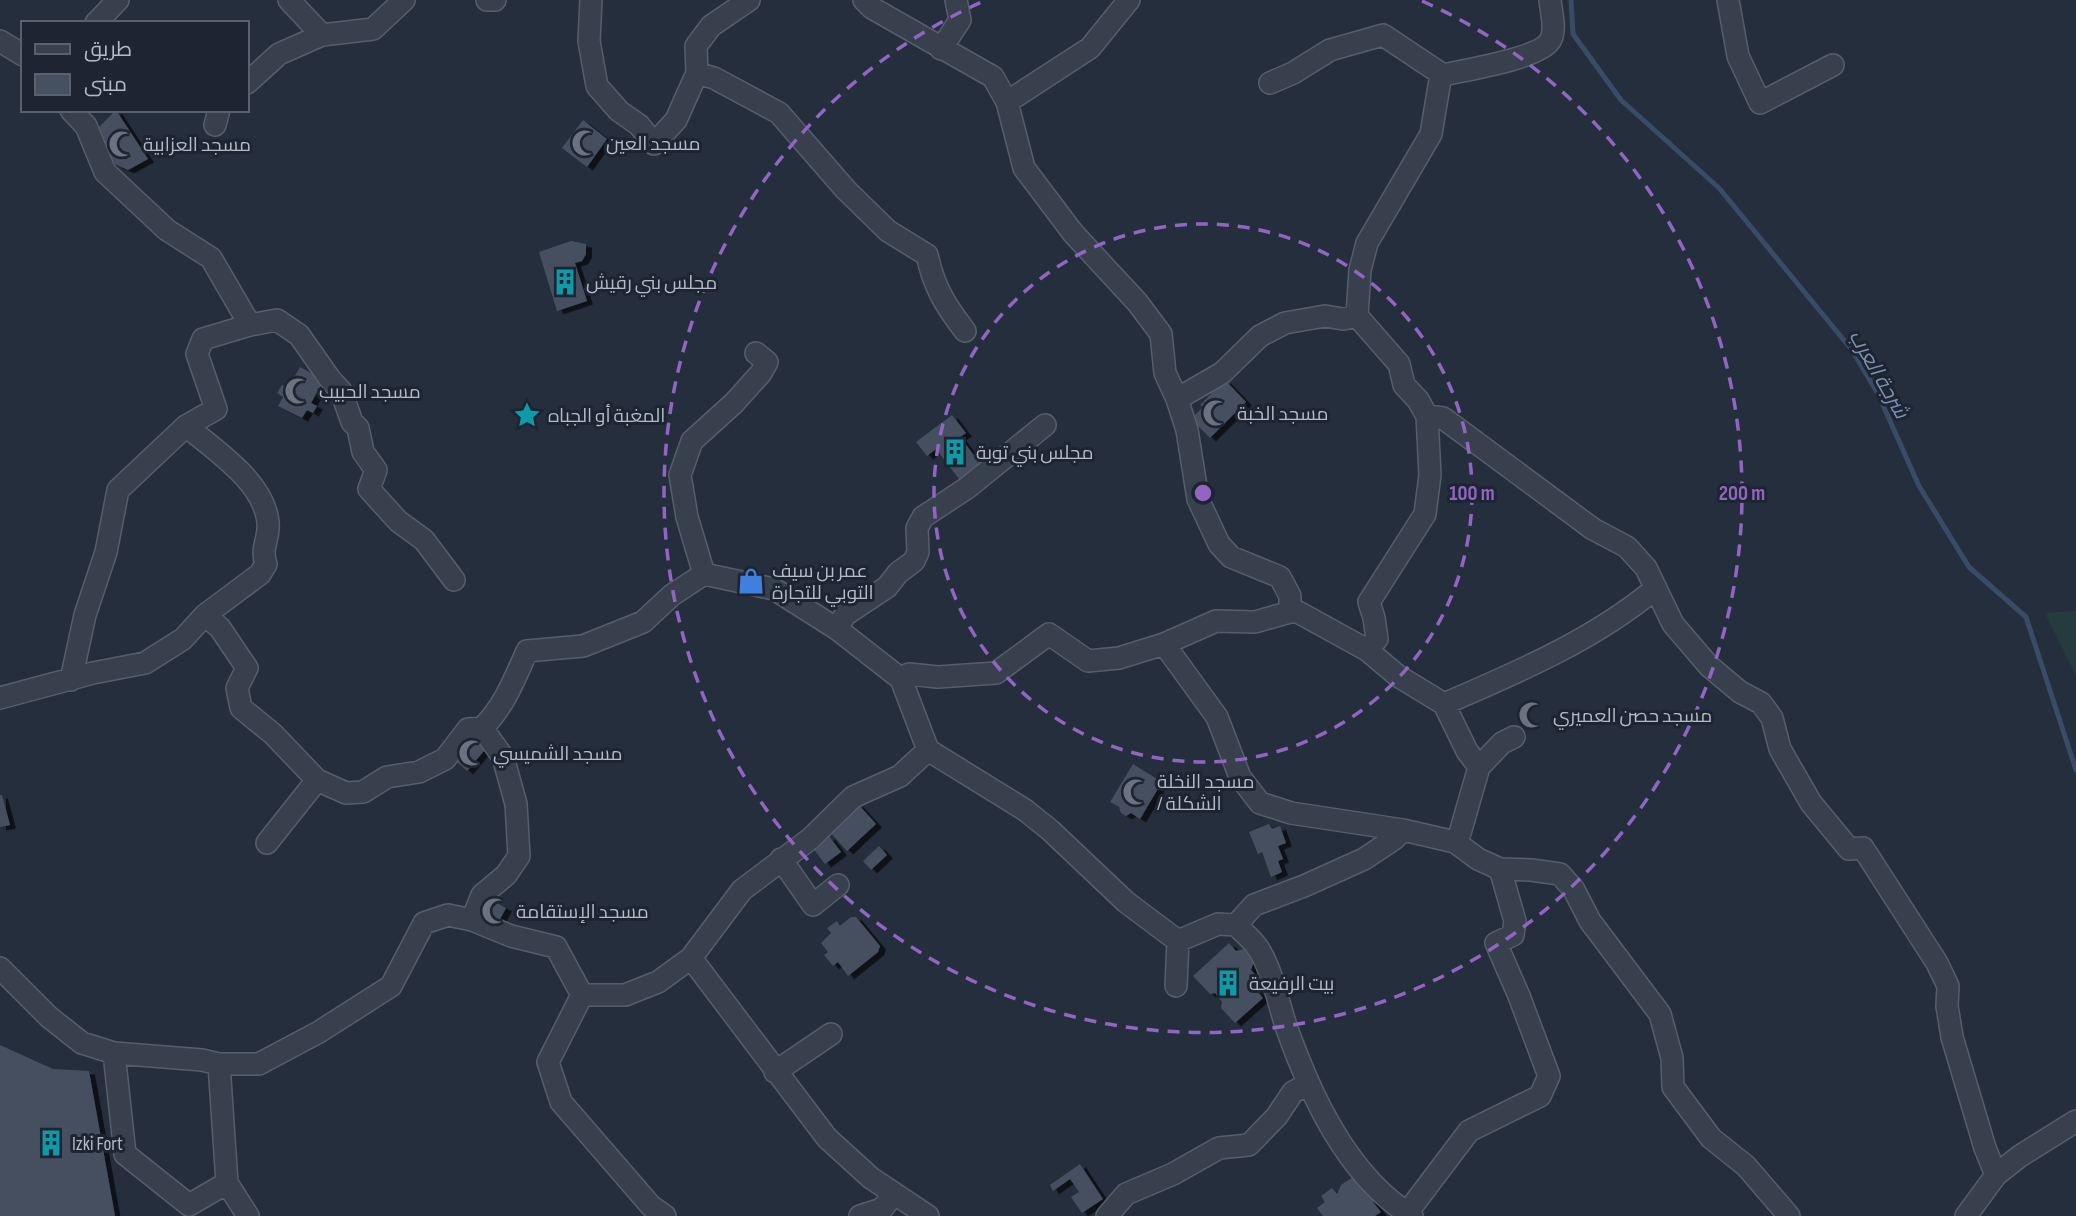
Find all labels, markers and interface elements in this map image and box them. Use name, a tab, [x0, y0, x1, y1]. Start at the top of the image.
legend	[21, 21, 248, 112]
text: طريق	[84, 37, 132, 62]
text: مبنى	[84, 72, 127, 97]
mosque icon: مسجد العين	[570, 128, 600, 158]
mosque icon: مسجد العزابية	[107, 129, 137, 159]
place label: مسجد العين	[606, 133, 700, 156]
place label: مسجد العزابية	[143, 134, 251, 157]
building icon: مجلس بني رقيش	[550, 267, 580, 297]
place label: مجلس بني رقيش	[586, 272, 717, 297]
water label: شرجة العرب	[1843, 326, 1914, 424]
mosque icon: مسجد الحبيب	[283, 376, 313, 406]
place label: مسجد الحبيب	[319, 381, 421, 404]
mosque icon: مسجد الخبة	[1201, 398, 1231, 428]
place icon: المغبة أو الجباه	[512, 400, 542, 430]
place label: مسجد الخبة	[1237, 403, 1329, 426]
place label: المغبة أو الجباه	[548, 404, 665, 428]
building icon: مجلس بني توبة	[940, 437, 970, 467]
place label: مجلس بني توبة	[976, 442, 1094, 467]
centre of rings	[1191, 481, 1215, 505]
text: 100 m	[1449, 481, 1495, 506]
text: 200 m	[1719, 481, 1765, 506]
place label: عمر بن سيف التوبي للتجارة	[772, 560, 874, 607]
shop icon: عمر بن سيف التوبي للتجارة	[736, 566, 766, 596]
mosque icon: مسجد حصن العميري	[1517, 700, 1547, 730]
place label: مسجد حصن العميري	[1553, 705, 1712, 730]
mosque icon: مسجد الشميسي	[457, 738, 487, 768]
place label: مسجد الشميسي	[493, 743, 623, 768]
place label: مسجد النخلة / الشكلة	[1157, 771, 1254, 816]
mosque icon: مسجد النخلة / الشكلة	[1121, 777, 1151, 807]
mosque icon: مسجد الإستقامة	[480, 896, 510, 926]
place label: مسجد الإستقامة	[516, 901, 649, 924]
building icon: بيت الرفيعة	[1213, 968, 1243, 998]
place label: بيت الرفيعة	[1249, 973, 1334, 996]
building icon: Izki Fort	[36, 1128, 66, 1158]
place label: Izki Fort	[72, 1133, 123, 1156]

